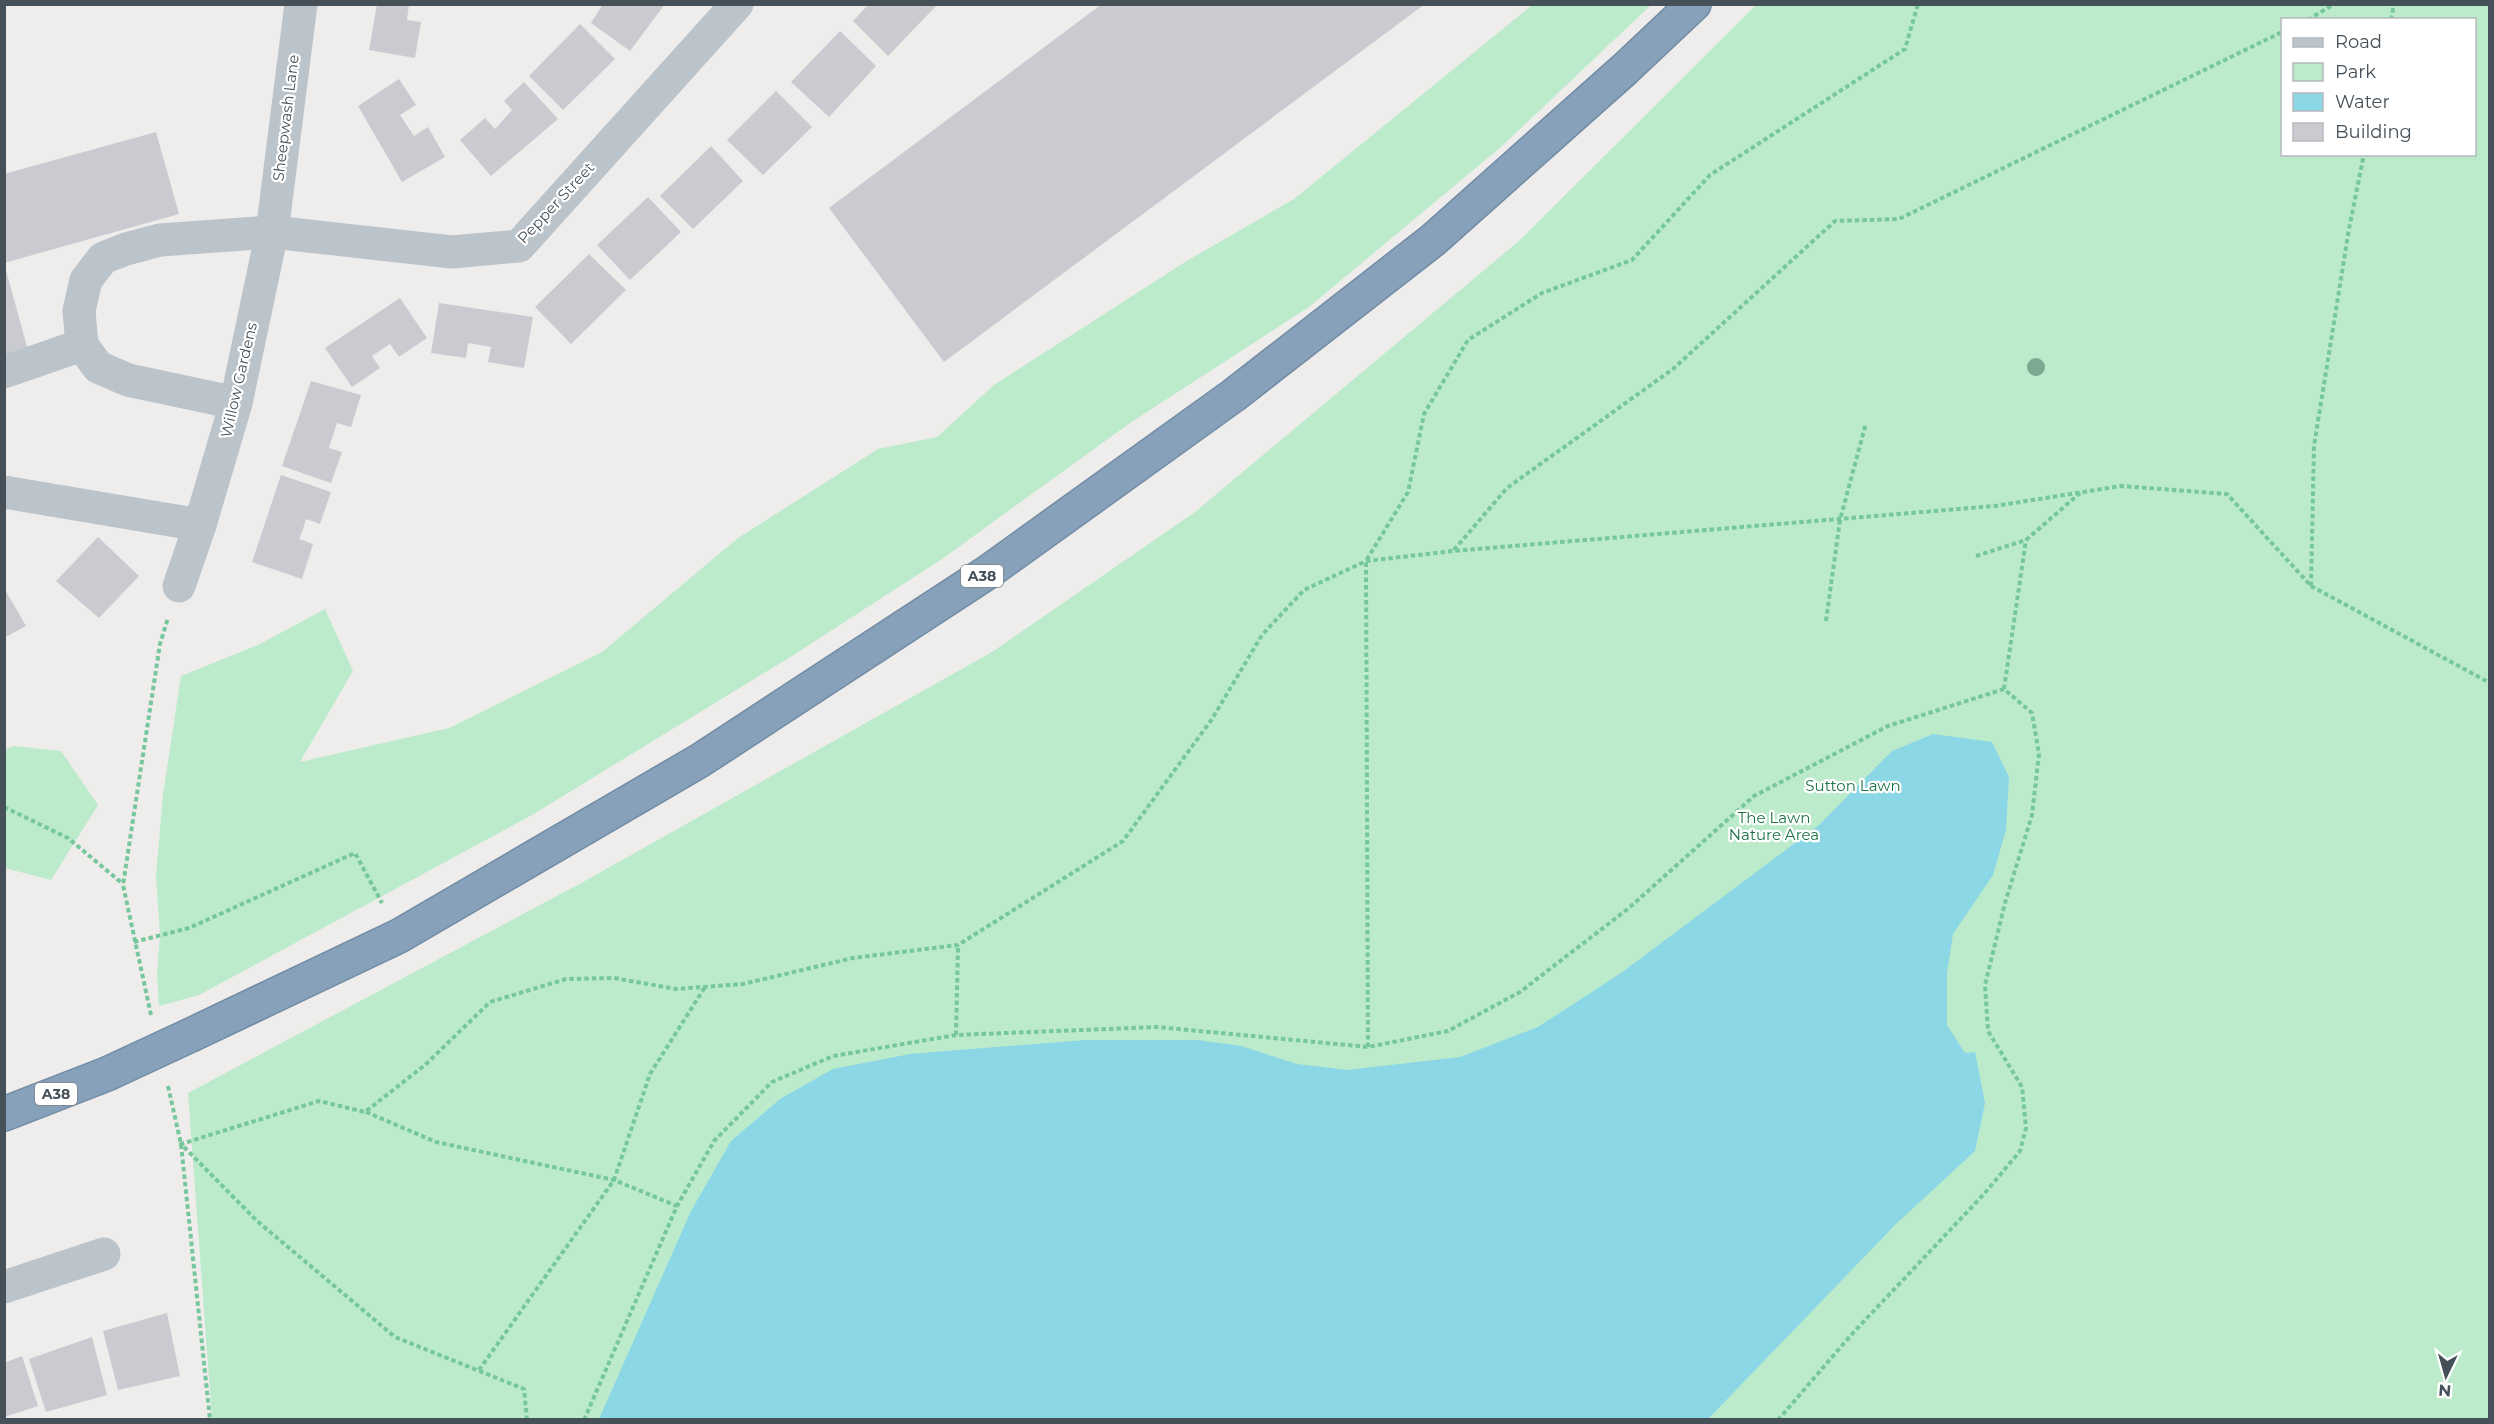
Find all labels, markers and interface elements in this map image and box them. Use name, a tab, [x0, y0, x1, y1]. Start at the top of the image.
legend	[2281, 18, 2476, 156]
text: Road	[2335, 31, 2382, 53]
street label: Sheepwash Lane	[268, 54, 303, 182]
text: Park	[2335, 61, 2376, 83]
text: Water	[2335, 91, 2390, 113]
text: Building	[2335, 121, 2412, 143]
street label: Pepper Street	[513, 158, 598, 247]
street label: Willow Gardens	[216, 320, 261, 439]
road number: A38	[961, 565, 1003, 587]
park label: Sutton Lawn	[1805, 776, 1901, 795]
park label: The Lawn Nature Area	[1729, 808, 1819, 844]
road number: A38	[35, 1083, 77, 1105]
north arrow	[2416, 1346, 2476, 1406]
text: N	[2437, 1380, 2452, 1400]

